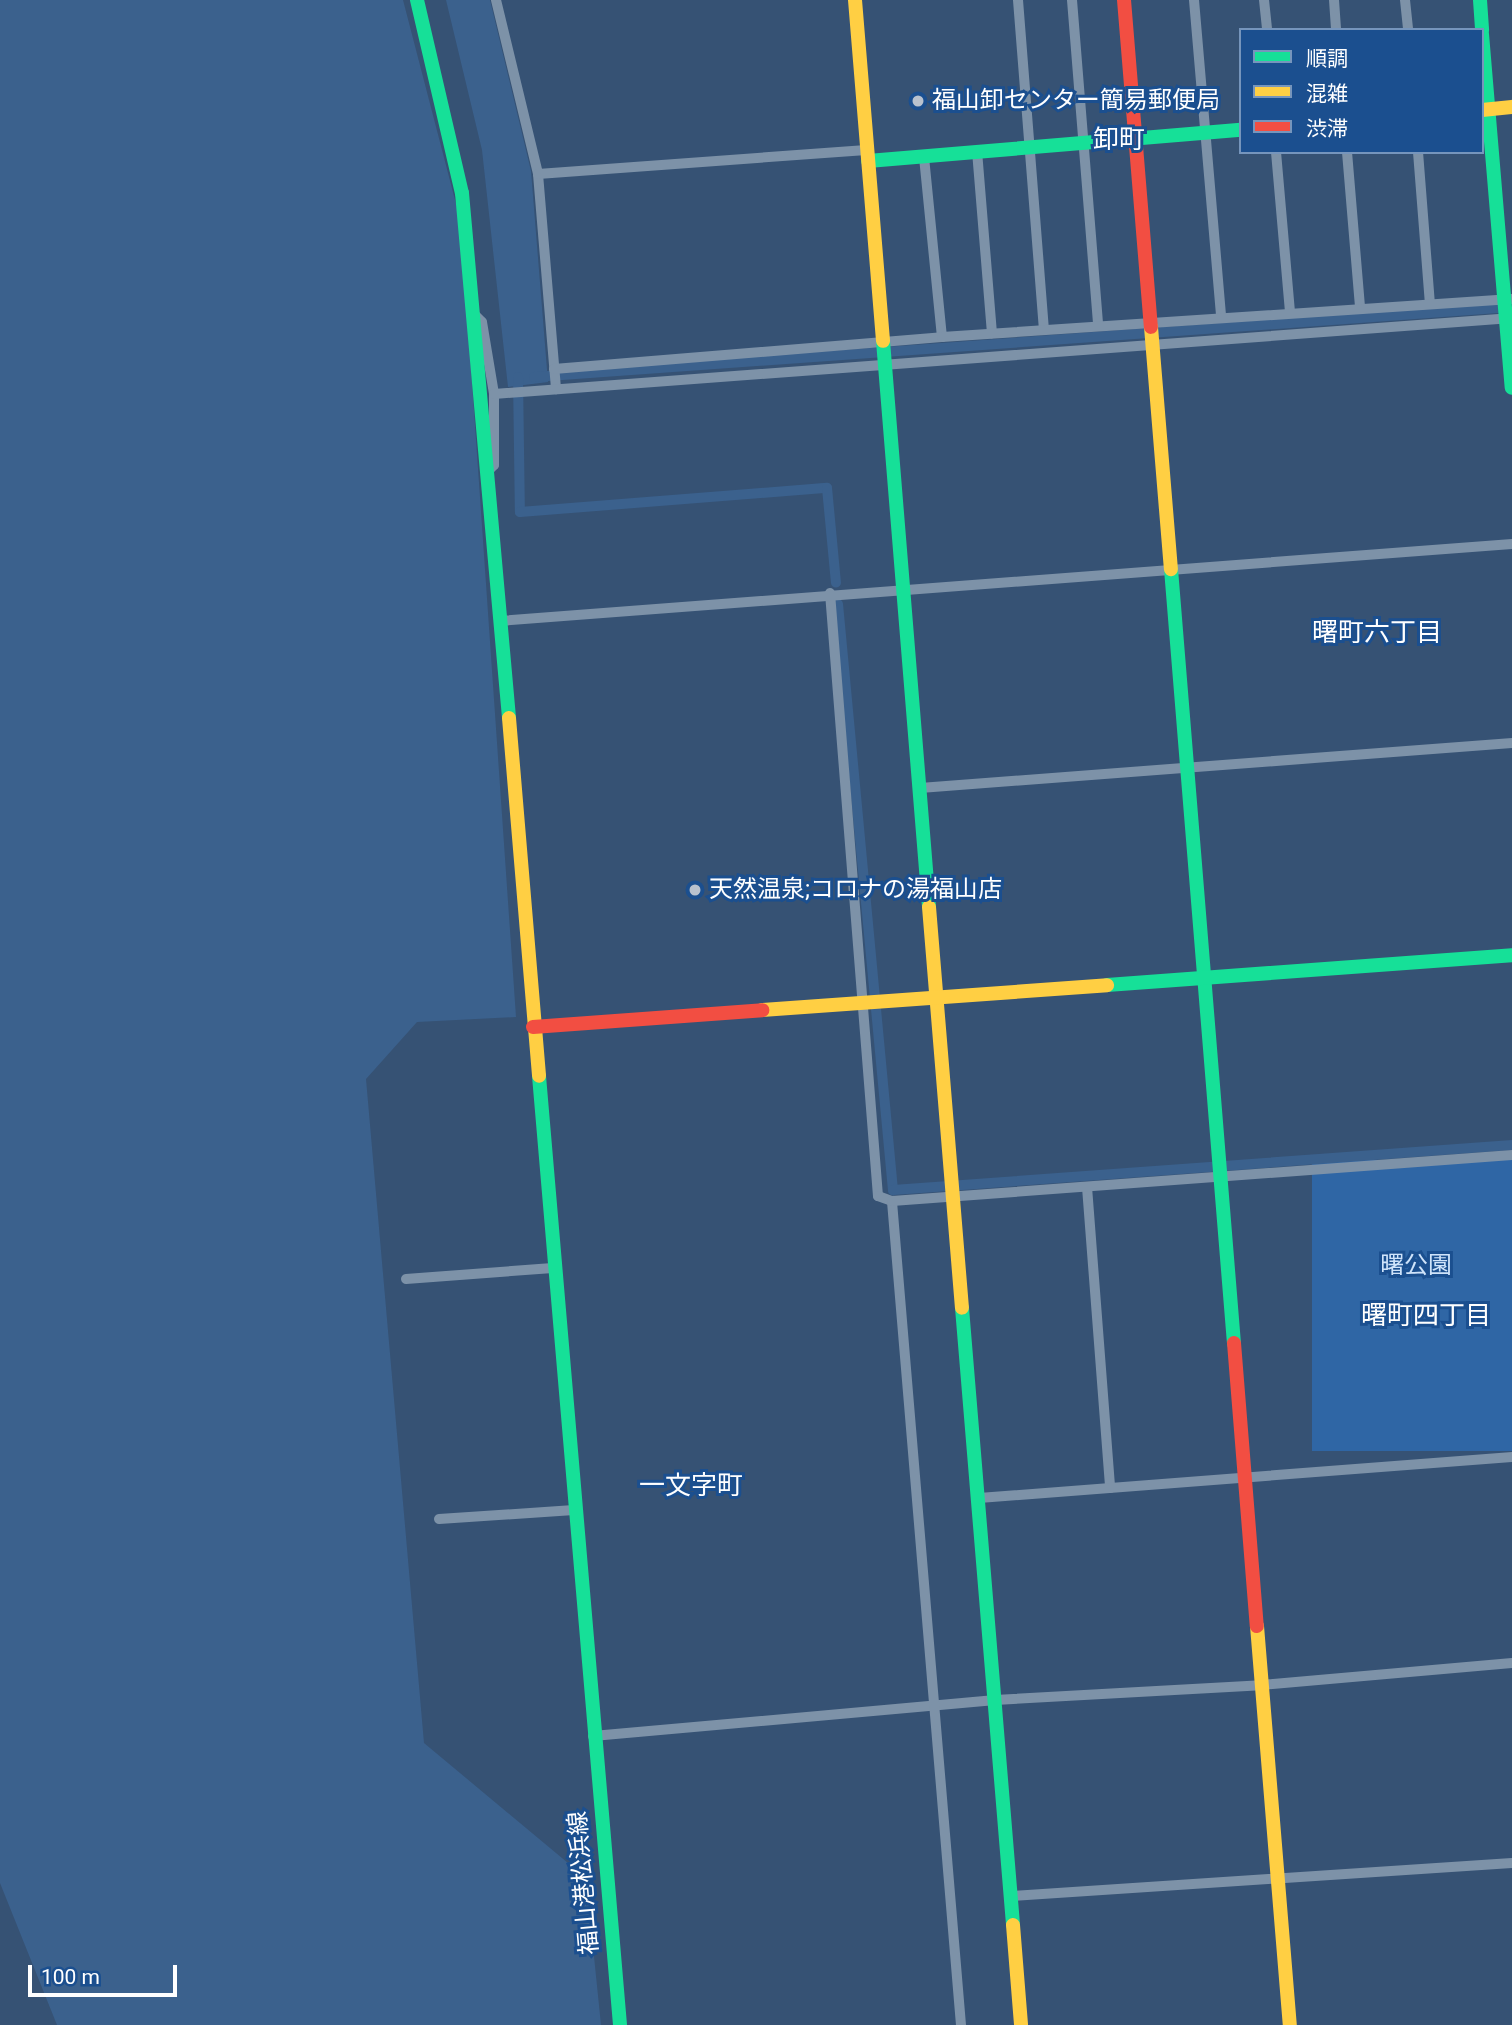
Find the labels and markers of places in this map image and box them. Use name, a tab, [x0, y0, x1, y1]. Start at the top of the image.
place label: 福山卸センター簡易郵便局	[932, 87, 1220, 115]
marker: 福山卸センター簡易郵便局	[910, 93, 926, 109]
place label: 天然温泉;コロナの湯福山店	[709, 876, 1002, 904]
marker: 天然温泉;コロナの湯福山店	[687, 882, 703, 898]

